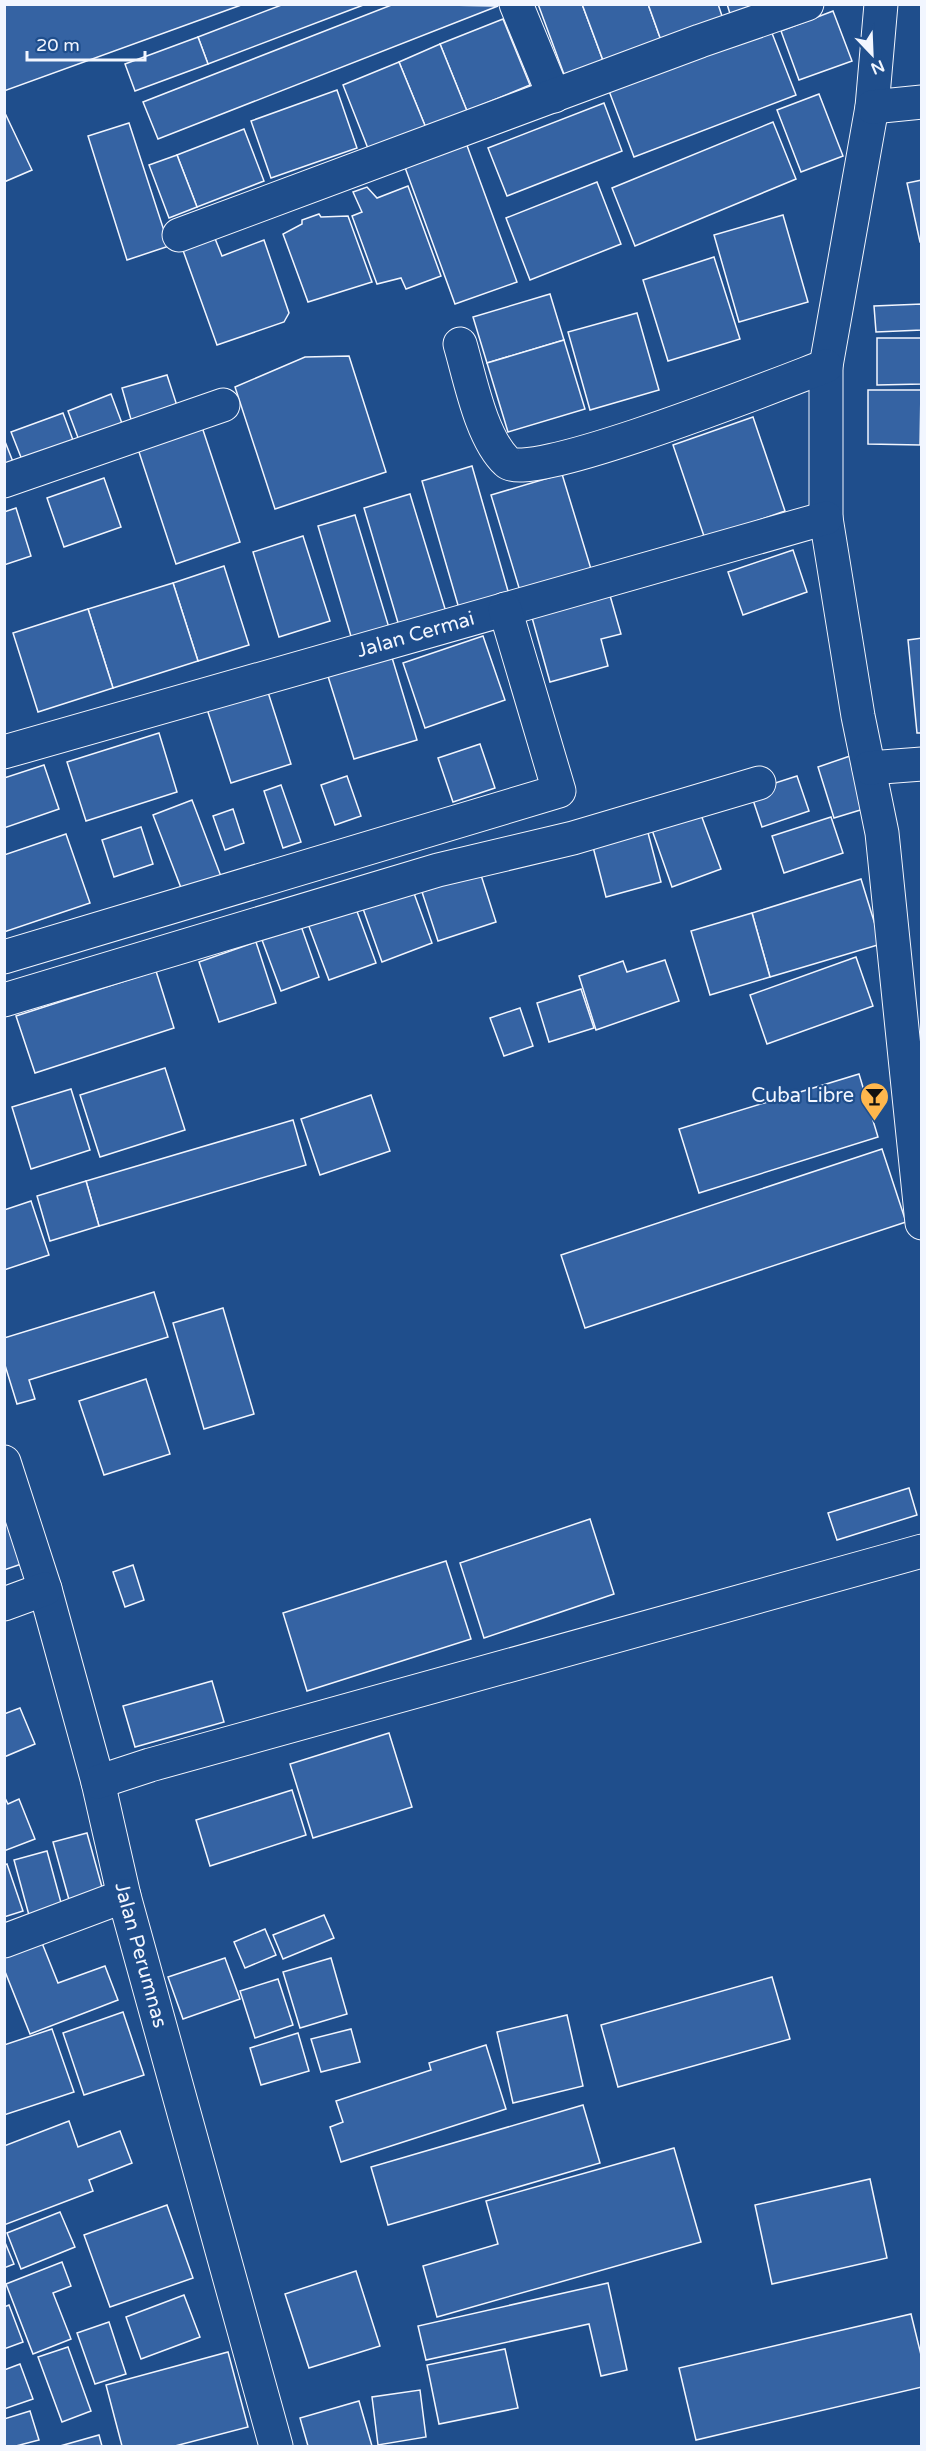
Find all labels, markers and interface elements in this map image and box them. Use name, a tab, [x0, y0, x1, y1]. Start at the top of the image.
scale bar	[27, 24, 146, 62]
north arrow	[842, 24, 902, 84]
text: 20 m	[36, 34, 80, 56]
text: N	[868, 55, 887, 79]
street label: Jalan Cermai	[354, 607, 477, 663]
bar icon: Cuba Libre	[859, 1080, 891, 1122]
place label: Cuba Libre	[751, 1084, 854, 1108]
street label: Jalan Perumnas	[109, 1880, 172, 2031]

